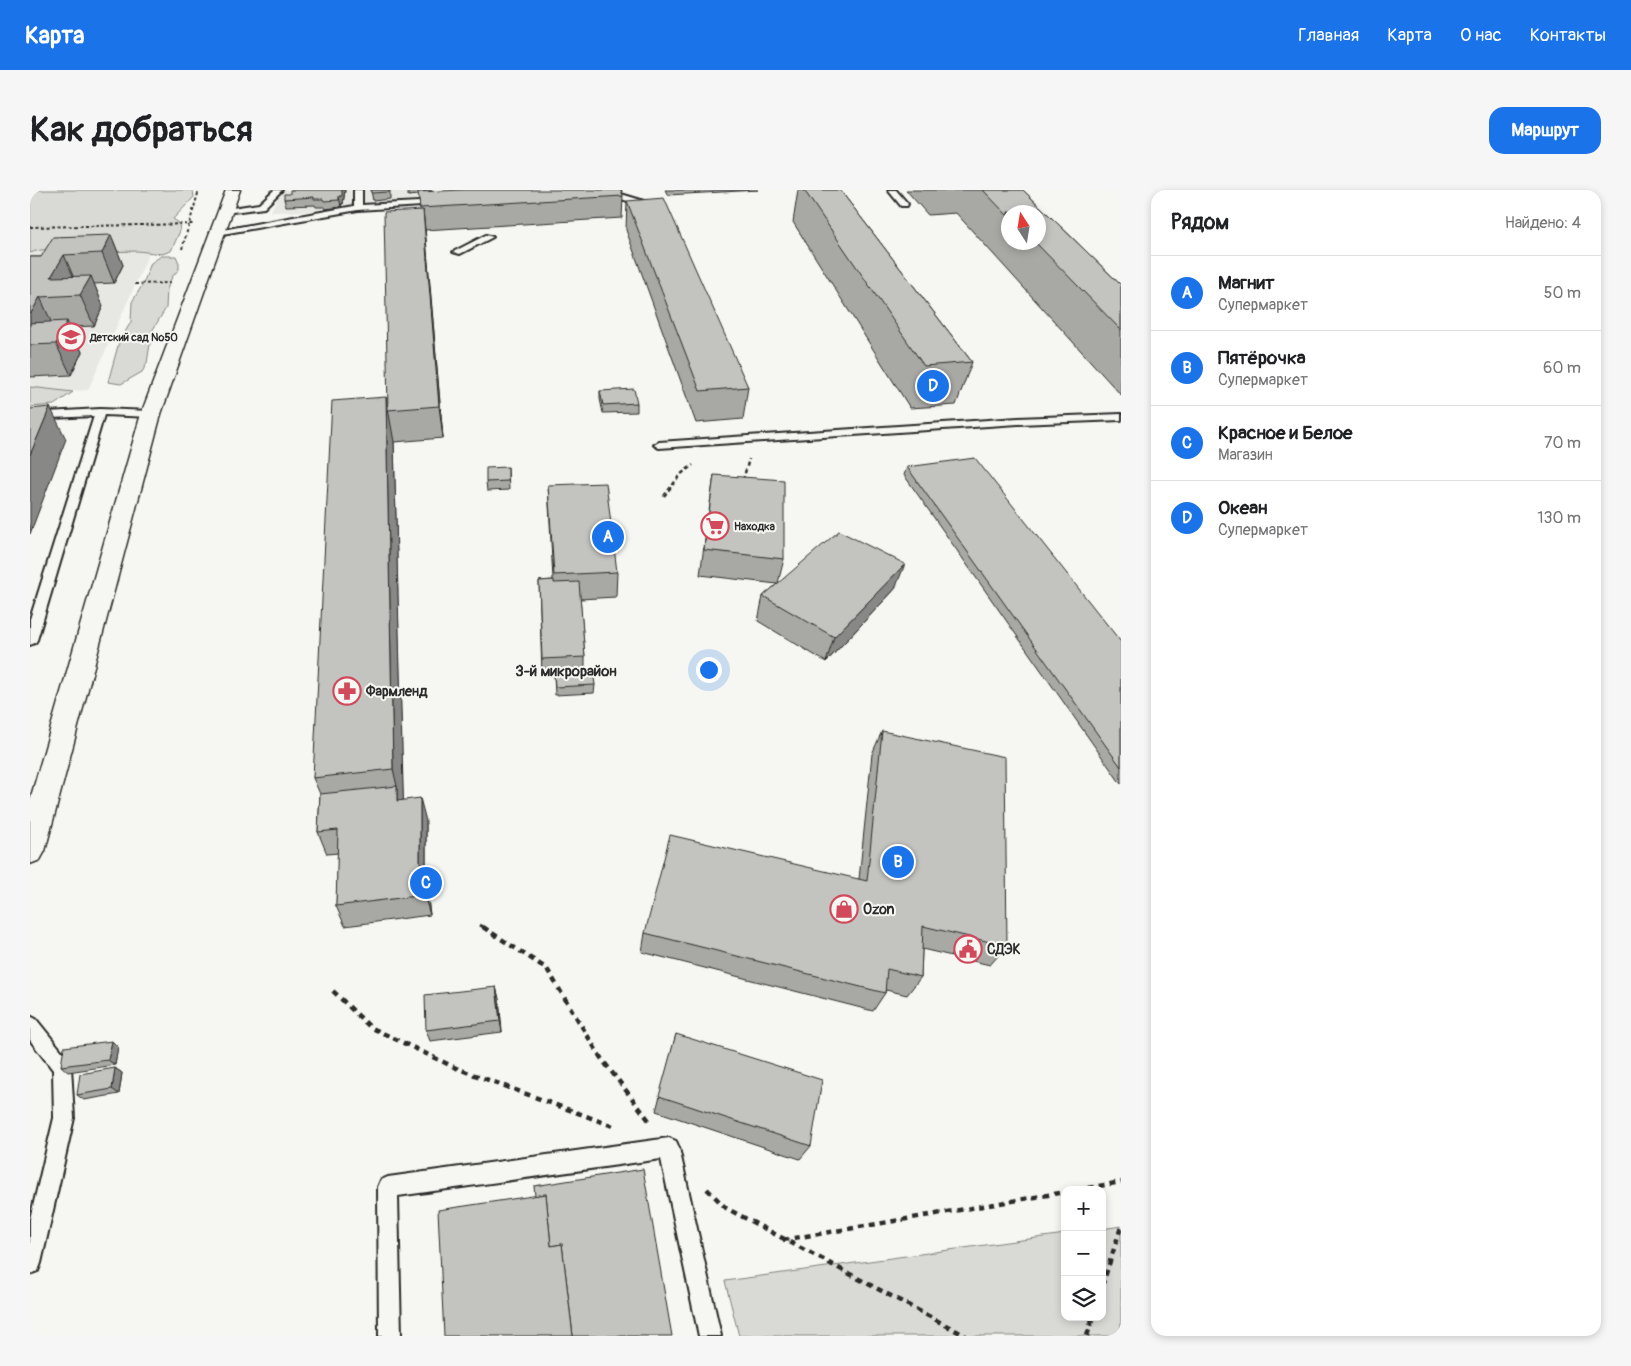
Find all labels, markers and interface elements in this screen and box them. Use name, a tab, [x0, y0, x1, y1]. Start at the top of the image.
text: Карта	[25, 21, 84, 50]
text: Главная	[1298, 24, 1359, 47]
text: Карта	[1387, 24, 1432, 47]
text: О нас	[1460, 24, 1502, 47]
text: Контакты	[1530, 24, 1606, 47]
button: Маршрут	[1489, 107, 1601, 154]
text: Как добраться	[30, 108, 253, 152]
north arrow	[1001, 205, 1046, 250]
text: Рядом	[1171, 209, 1229, 236]
text: Найдено: 4	[1505, 213, 1581, 233]
text: Магнит	[1218, 271, 1274, 295]
text: A	[1182, 283, 1192, 303]
text: 50 m	[1544, 283, 1581, 303]
text: Супермаркет	[1218, 295, 1308, 315]
school or university icon: Детский сад №50	[56, 322, 86, 352]
place label: Детский сад №50	[89, 331, 178, 344]
text: Пятёрочка	[1218, 346, 1306, 370]
text: B	[1182, 358, 1192, 378]
text: 60 m	[1543, 358, 1581, 378]
pin: D	[917, 367, 949, 405]
text: Супермаркет	[1218, 370, 1308, 390]
text: Красное и Белое	[1218, 421, 1352, 445]
text: C	[1182, 433, 1192, 453]
text: 70 m	[1544, 433, 1581, 453]
text: Магазин	[1218, 445, 1273, 465]
text: Океан	[1218, 496, 1268, 520]
text: D	[1182, 508, 1192, 528]
text: 130 m	[1537, 508, 1581, 528]
supermarket icon: Находка	[700, 511, 730, 541]
pin: A	[592, 518, 624, 556]
place label: Находка	[734, 520, 775, 533]
text: Супермаркет	[1218, 520, 1308, 540]
your location	[696, 657, 722, 683]
district label: 3-й микрорайон	[515, 662, 617, 681]
pharmacy icon: Фармленд	[332, 676, 362, 706]
place label: Фармленд	[365, 683, 428, 700]
pin: B	[882, 843, 914, 881]
pin: C	[410, 864, 442, 902]
shop icon: Ozon	[829, 894, 859, 924]
place label: Ozon	[863, 901, 895, 918]
public building icon: СДЭК	[953, 934, 983, 964]
place label: СДЭК	[987, 941, 1021, 958]
map controls	[1061, 1186, 1106, 1321]
button: +	[1061, 1186, 1106, 1231]
button: −	[1061, 1231, 1106, 1276]
button: layers	[1061, 1276, 1106, 1321]

